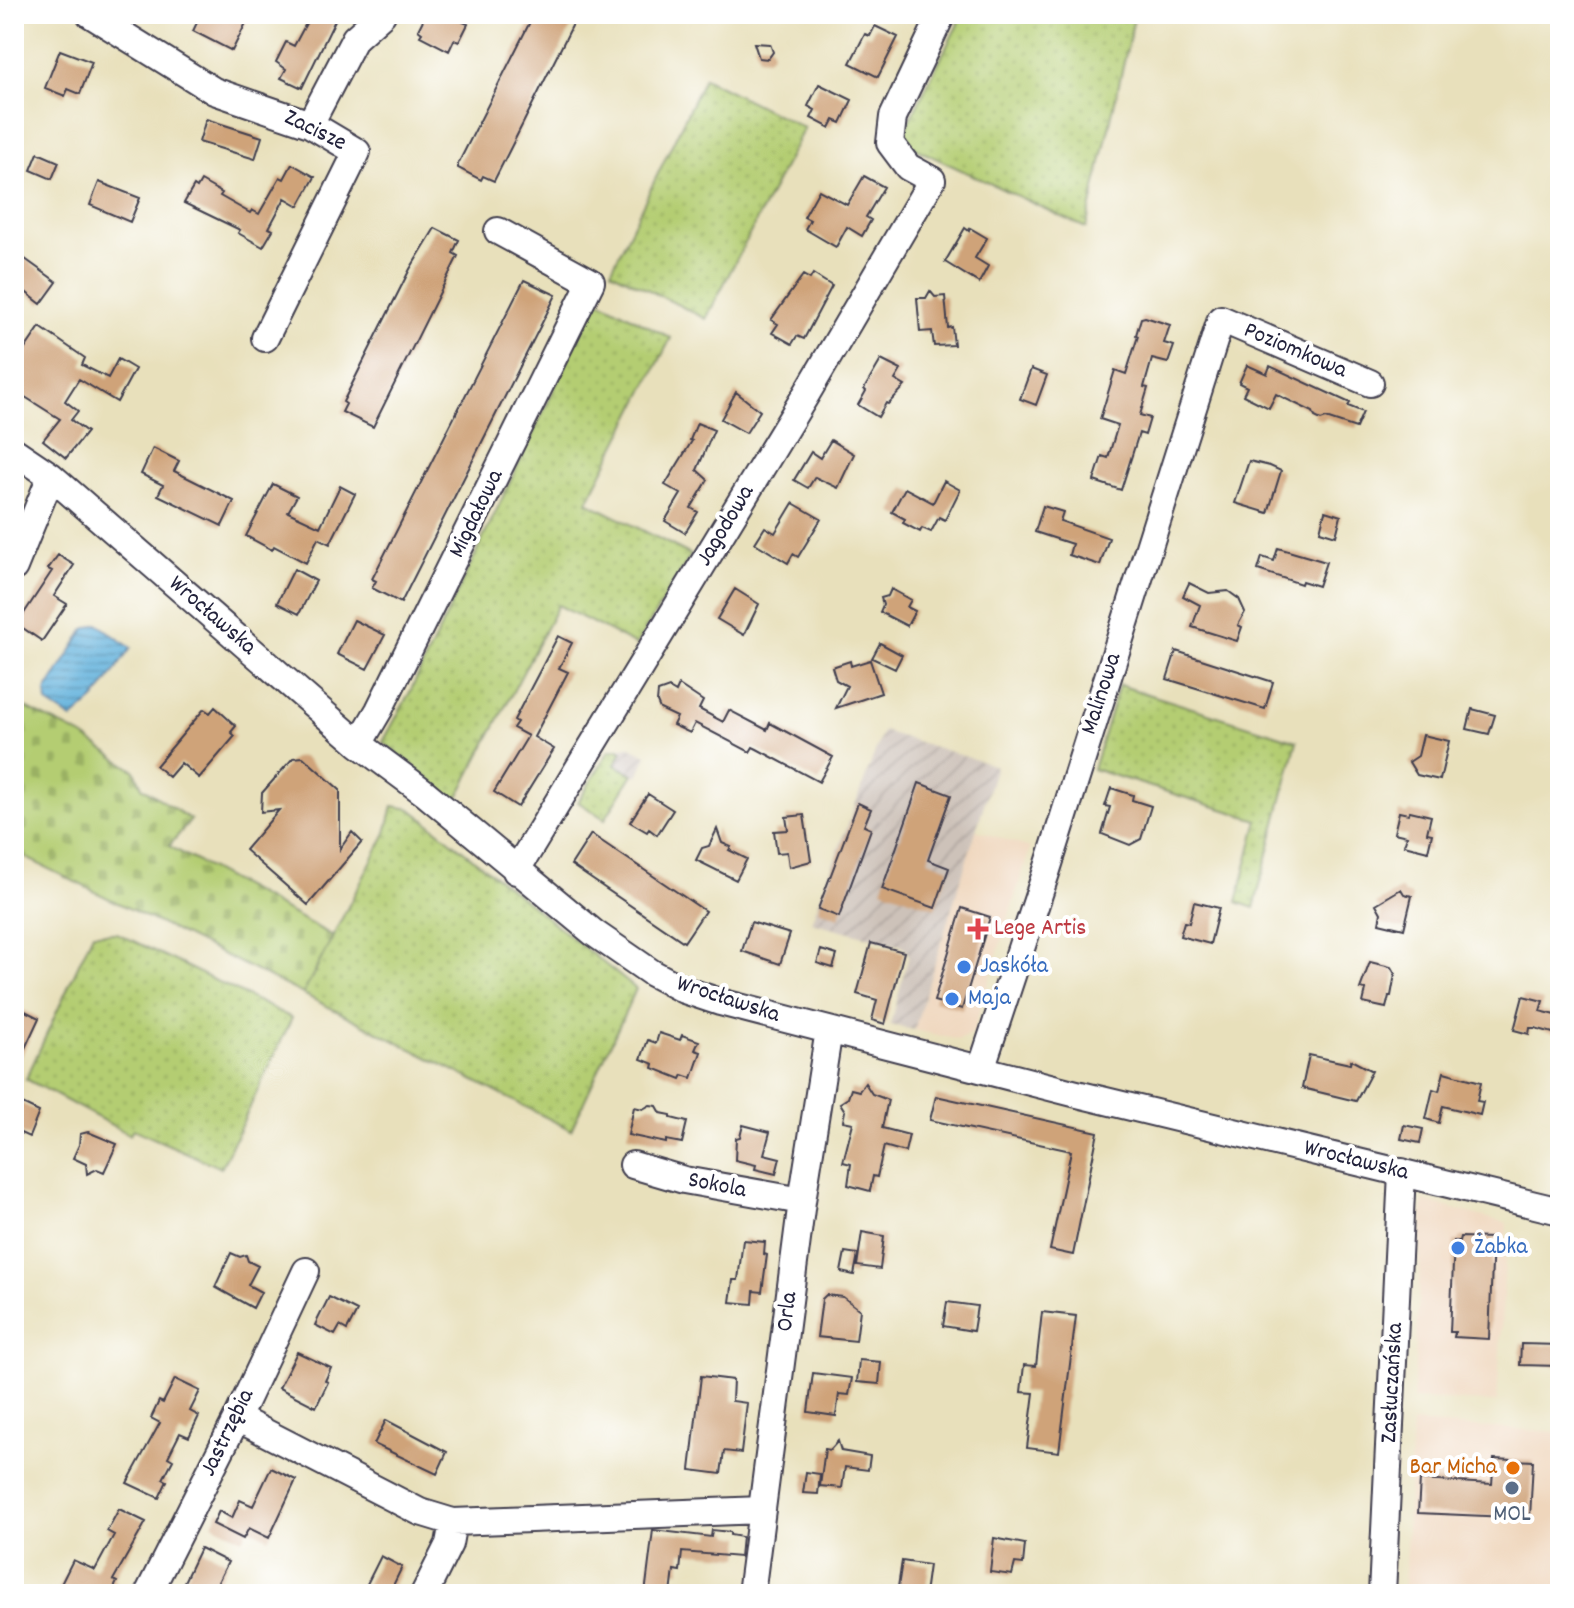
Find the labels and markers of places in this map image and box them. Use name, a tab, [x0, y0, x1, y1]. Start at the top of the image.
place label: Lege Artis	[994, 912, 1086, 946]
marker: Lege Artis	[969, 920, 987, 938]
place label: Jaskóła	[980, 950, 1049, 984]
marker: Jaskóła	[955, 958, 973, 976]
place label: Maja	[968, 982, 1012, 1016]
marker: Maja	[943, 990, 961, 1008]
place label: Żabka	[1474, 1231, 1528, 1265]
marker: Żabka	[1449, 1239, 1467, 1257]
place label: Bar Micha	[1410, 1451, 1498, 1485]
marker: Bar Micha	[1504, 1459, 1522, 1477]
marker: MOL	[1503, 1479, 1521, 1497]
place label: MOL	[1493, 1498, 1531, 1532]

